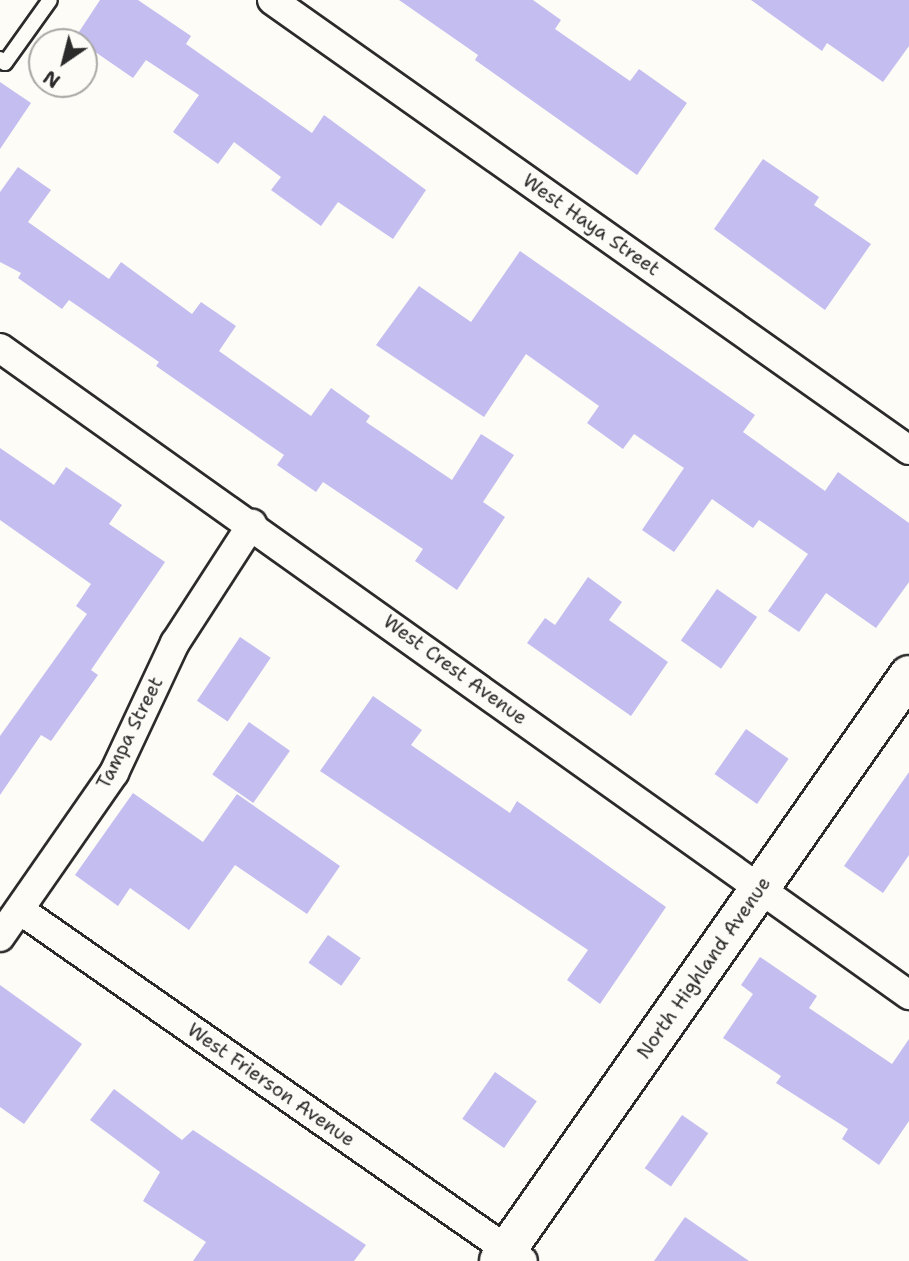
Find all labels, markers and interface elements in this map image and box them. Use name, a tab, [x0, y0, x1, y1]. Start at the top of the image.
north arrow	[28, 28, 98, 98]
text: N	[38, 64, 65, 94]
street label: West Haya Street	[518, 169, 664, 281]
street label: West Crest Avenue	[379, 610, 531, 730]
street label: Tampa Street	[92, 673, 168, 793]
street label: North Highland Avenue	[632, 873, 776, 1063]
street label: West Frierson Avenue	[183, 1019, 359, 1151]

